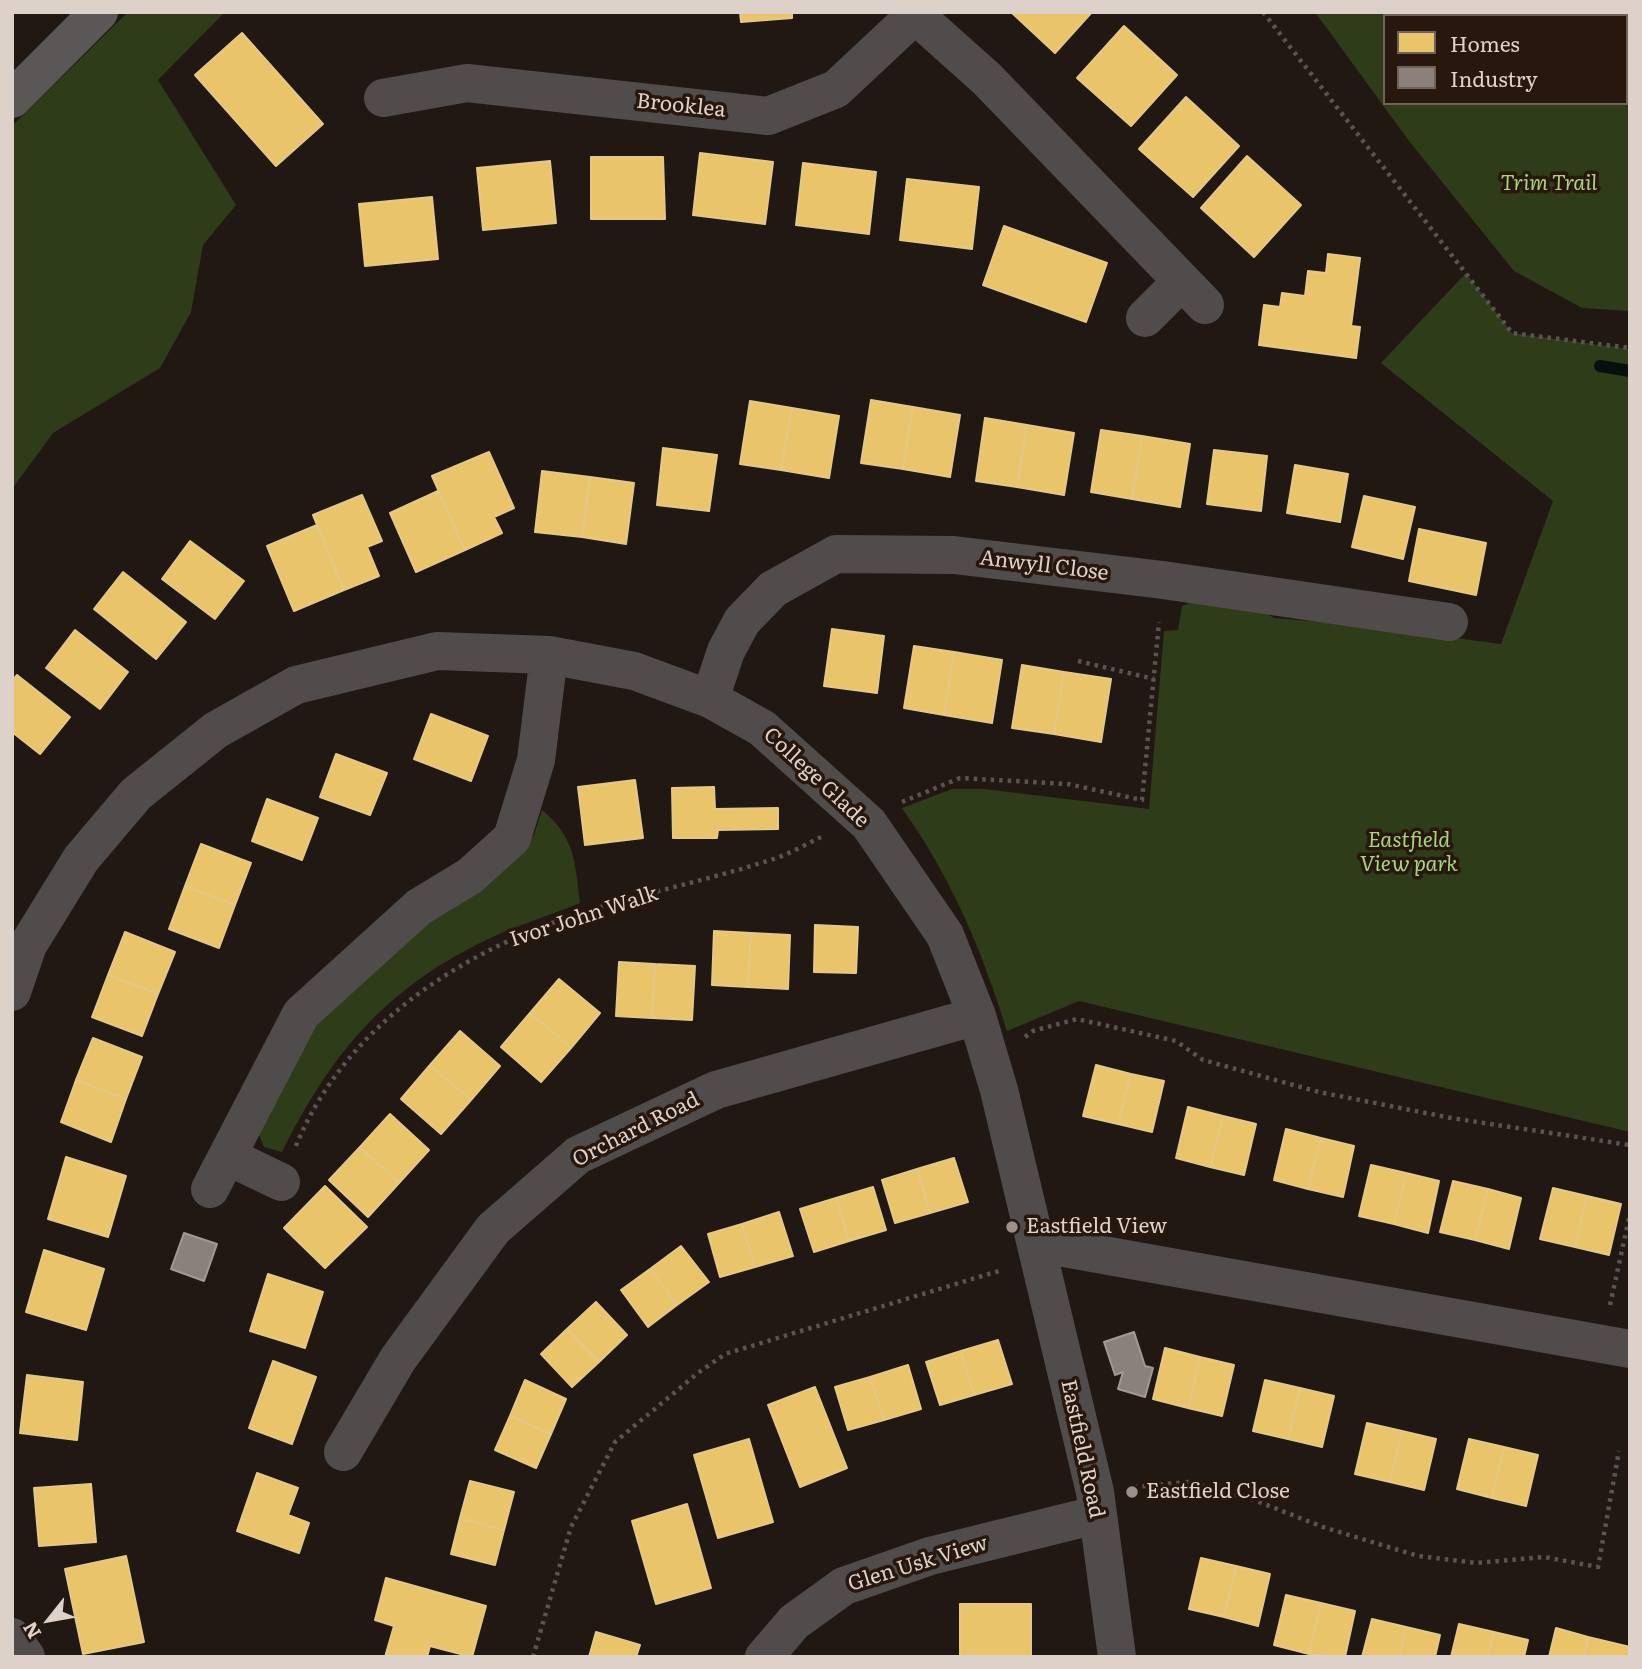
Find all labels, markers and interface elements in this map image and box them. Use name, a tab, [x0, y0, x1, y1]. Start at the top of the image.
legend	[1383, 14, 1628, 105]
text: Homes	[1450, 27, 1520, 58]
text: Industry	[1450, 62, 1538, 93]
street label: Brooklea	[635, 89, 727, 123]
park label: Trim Trail	[1501, 171, 1597, 197]
street label: Anwyll Close	[978, 546, 1110, 586]
street label: College Glade	[758, 723, 874, 833]
park label: Eastfield View park	[1360, 828, 1458, 878]
street label: Ivor John Walk	[507, 881, 661, 953]
street label: Orchard Road	[568, 1087, 704, 1173]
place label: Eastfield View	[1026, 1214, 1167, 1240]
marker: Eastfield View	[1004, 1219, 1020, 1235]
street label: Eastfield Road	[1055, 1377, 1109, 1521]
place label: Eastfield Close	[1146, 1479, 1290, 1505]
marker: Eastfield Close	[1124, 1484, 1140, 1500]
street label: Glen Usk View	[845, 1531, 991, 1597]
north arrow	[14, 1585, 84, 1655]
text: N	[15, 1617, 47, 1645]

